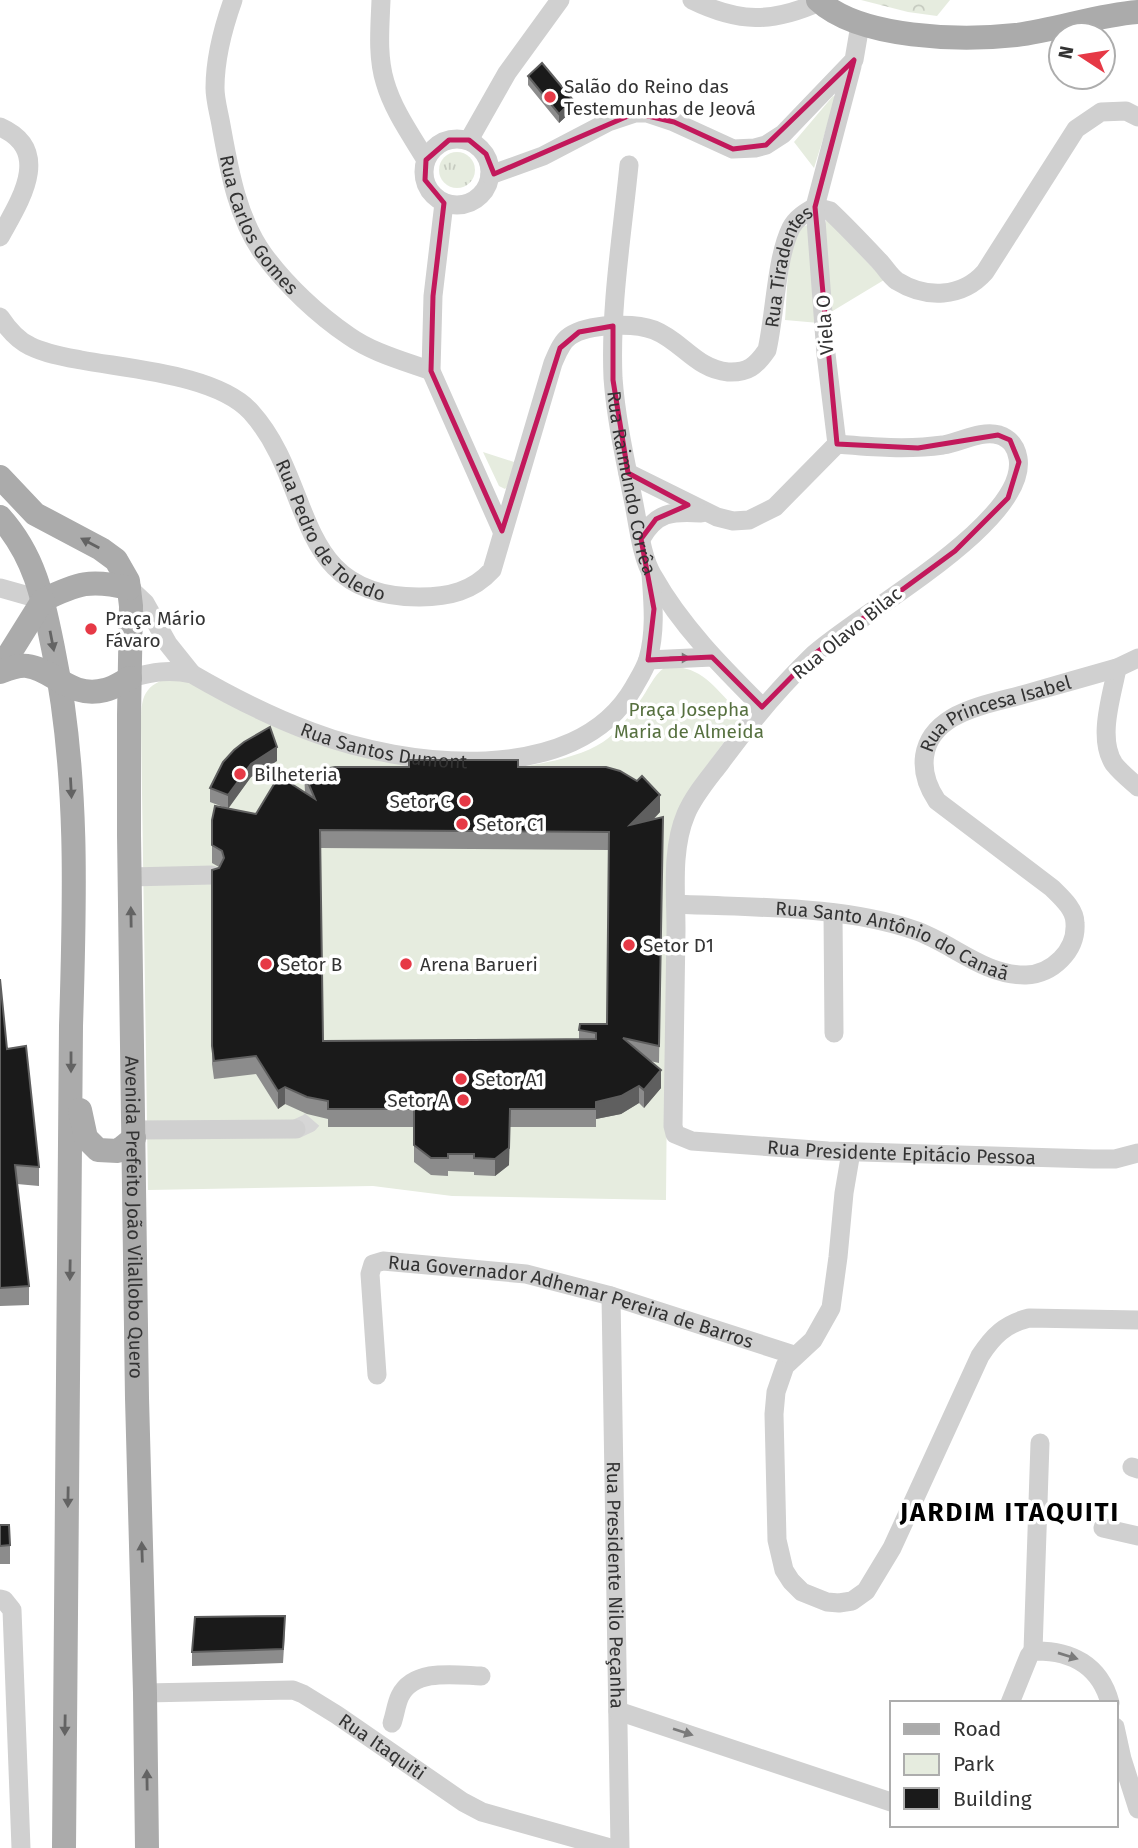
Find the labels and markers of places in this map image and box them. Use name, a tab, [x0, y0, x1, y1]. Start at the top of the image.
place label: Salão do Reino das Testemunhas de Jeová	[564, 75, 756, 120]
marker: Salão do Reino das Testemunhas de Jeová	[542, 89, 558, 105]
place label: Praça Mário Fávaro	[105, 607, 206, 652]
marker: Praça Mário Fávaro	[83, 621, 99, 637]
place label: Bilheteria	[254, 763, 338, 786]
marker: Bilheteria	[232, 766, 248, 782]
place label: Setor C	[390, 790, 451, 813]
marker: Setor C	[457, 793, 473, 809]
place label: Setor C1	[476, 813, 545, 836]
marker: Setor C1	[454, 816, 470, 832]
place label: Setor D1	[643, 934, 714, 957]
marker: Setor D1	[621, 937, 637, 953]
place label: Setor B	[280, 953, 342, 976]
place label: Arena Barueri	[420, 953, 538, 976]
marker: Setor B	[258, 956, 274, 972]
marker: Arena Barueri	[398, 956, 414, 972]
place label: Setor A1	[475, 1068, 544, 1091]
marker: Setor A1	[453, 1071, 469, 1087]
place label: Setor A	[387, 1089, 449, 1112]
marker: Setor A	[455, 1092, 471, 1108]

